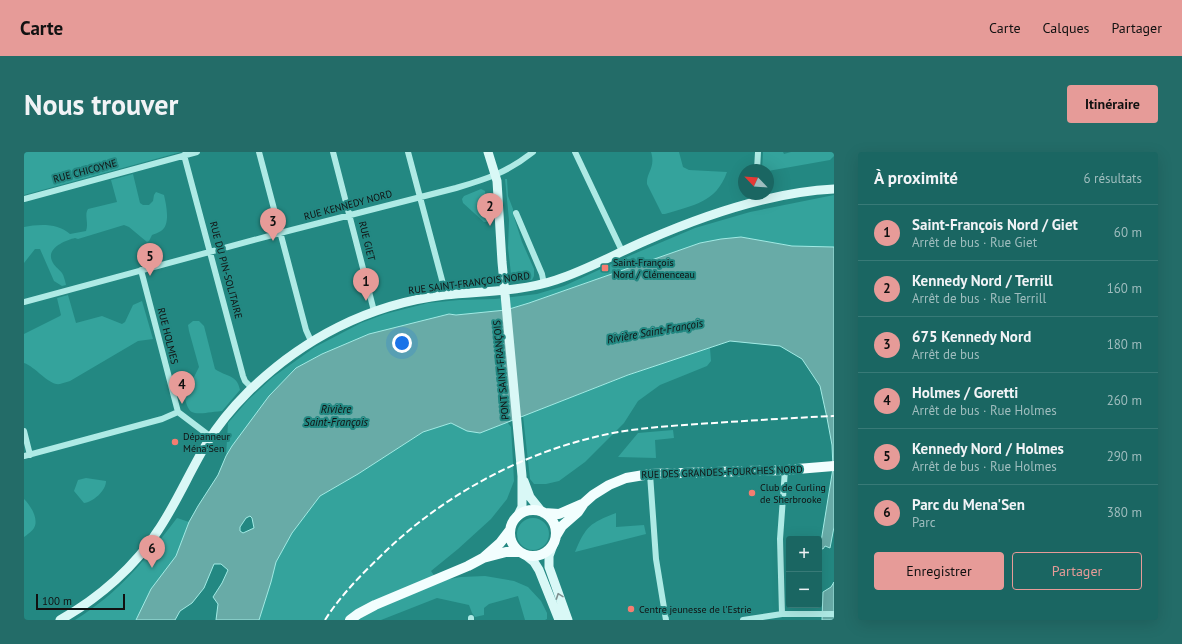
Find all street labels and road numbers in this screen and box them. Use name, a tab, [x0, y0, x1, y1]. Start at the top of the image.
street label: RUE CHICOYNE	[52, 156, 118, 186]
street label: RUE KENNEDY NORD	[302, 187, 394, 223]
street label: RUE DU PIN-SOLITAIRE	[207, 220, 245, 320]
street label: RUE GIET	[356, 220, 378, 263]
street label: RUE SAINT-FRANÇOIS NORD	[408, 269, 530, 297]
street label: RUE HOLMES	[155, 306, 181, 366]
street label: PONT SAINT-FRANÇOIS	[490, 320, 512, 420]
street label: RUE DES GRANDES-FOURCHES NORD	[641, 463, 803, 481]

